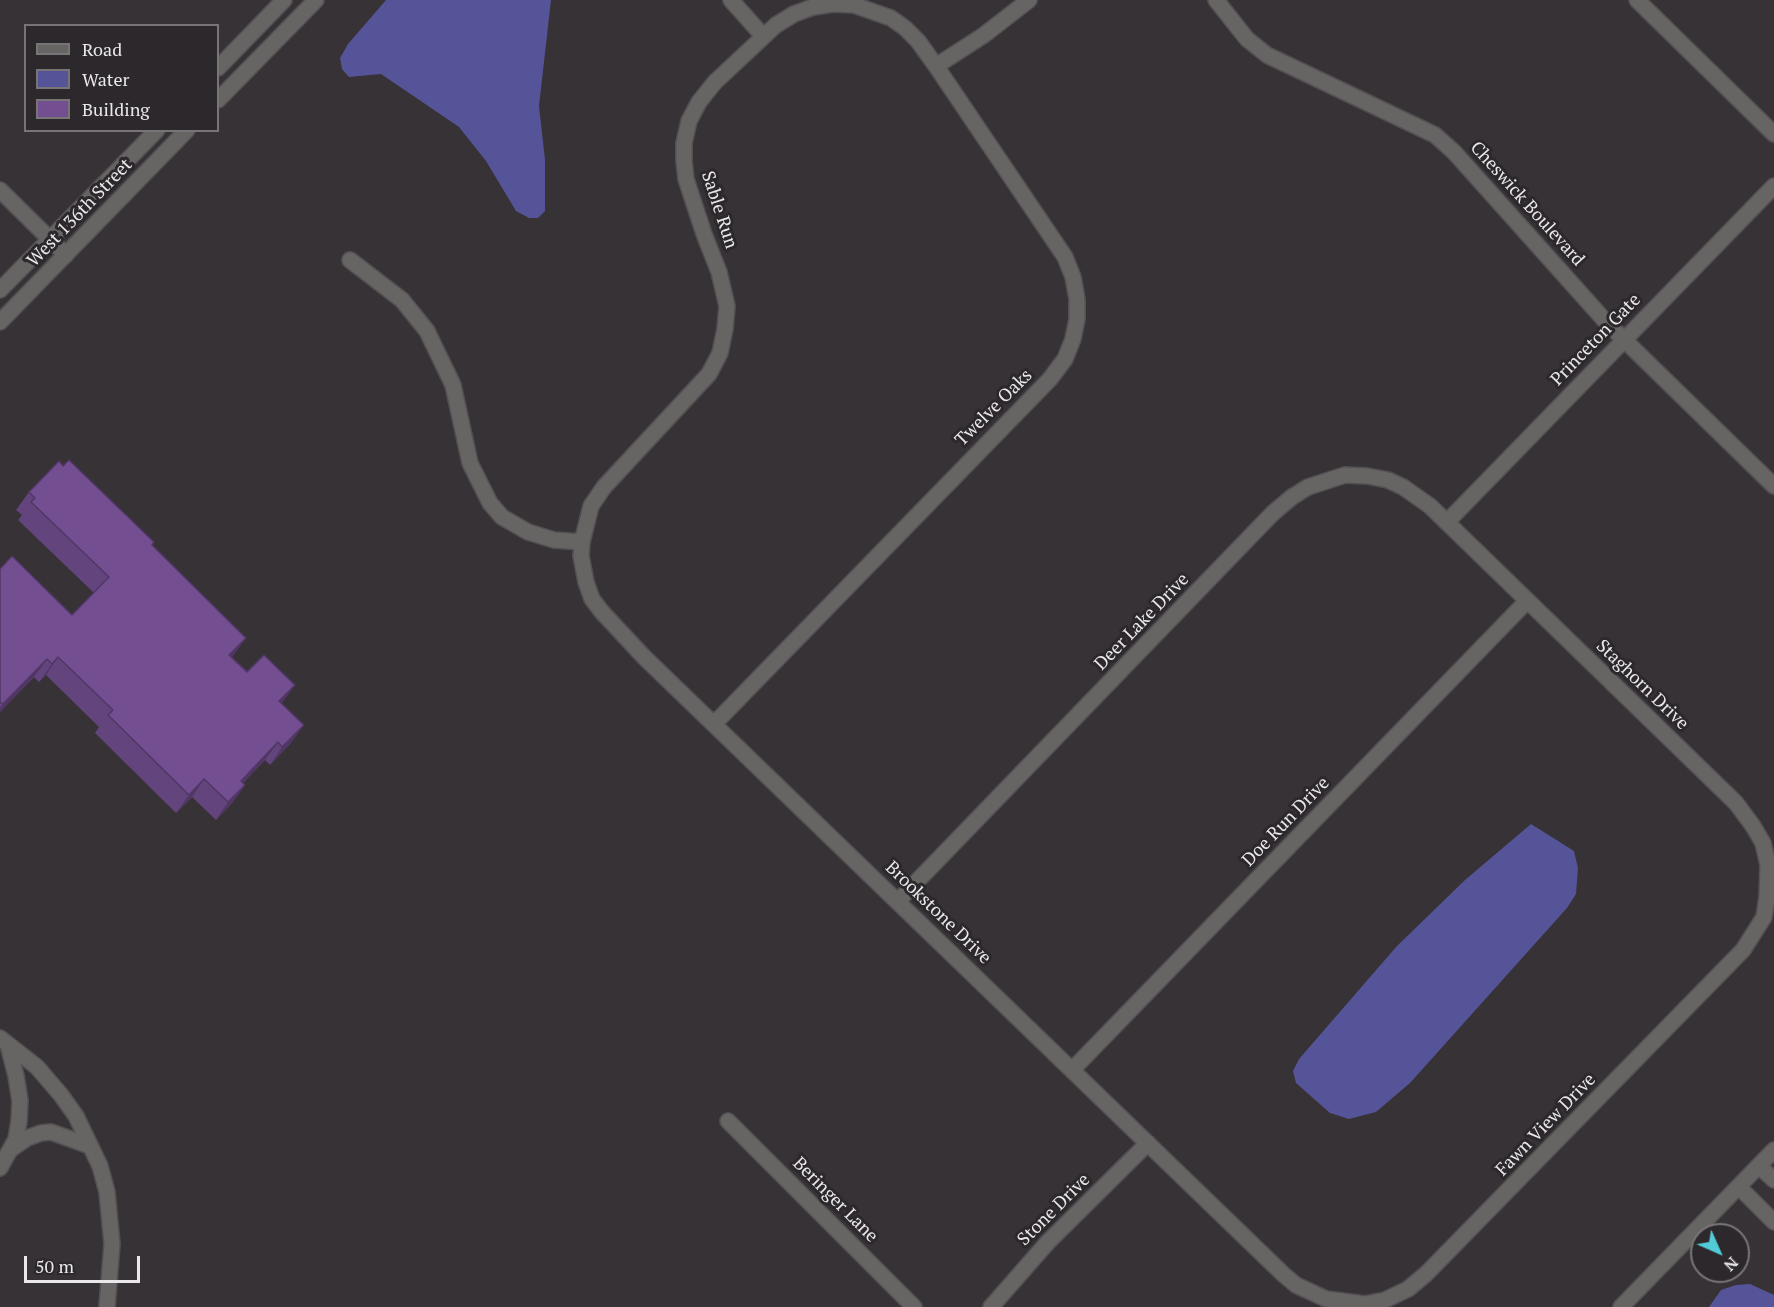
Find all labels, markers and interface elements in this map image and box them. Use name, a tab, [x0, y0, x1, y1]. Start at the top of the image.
legend	[24, 24, 219, 132]
text: Road	[82, 37, 122, 61]
text: Water	[82, 67, 129, 91]
text: Building	[82, 97, 150, 121]
street label: Cheswick Boulevard	[1465, 137, 1589, 271]
street label: West 136th Street	[23, 154, 137, 272]
street label: Sable Run	[696, 169, 742, 251]
street label: Princeton Gate	[1547, 289, 1645, 391]
street label: Twelve Oaks	[951, 365, 1037, 451]
street label: Deer Lake Drive	[1090, 569, 1194, 675]
street label: Staghorn Drive	[1591, 635, 1693, 735]
street label: Doe Run Drive	[1238, 773, 1334, 871]
street label: Brookstone Drive	[881, 857, 995, 969]
street label: Fawn View Drive	[1492, 1069, 1600, 1181]
street label: Beringer Lane	[788, 1153, 882, 1247]
street label: Stone Drive	[1013, 1169, 1095, 1251]
north arrow	[1690, 1223, 1750, 1283]
scale bar	[27, 1244, 142, 1282]
text: N	[1719, 1252, 1743, 1276]
text: 50 m	[35, 1254, 74, 1278]

